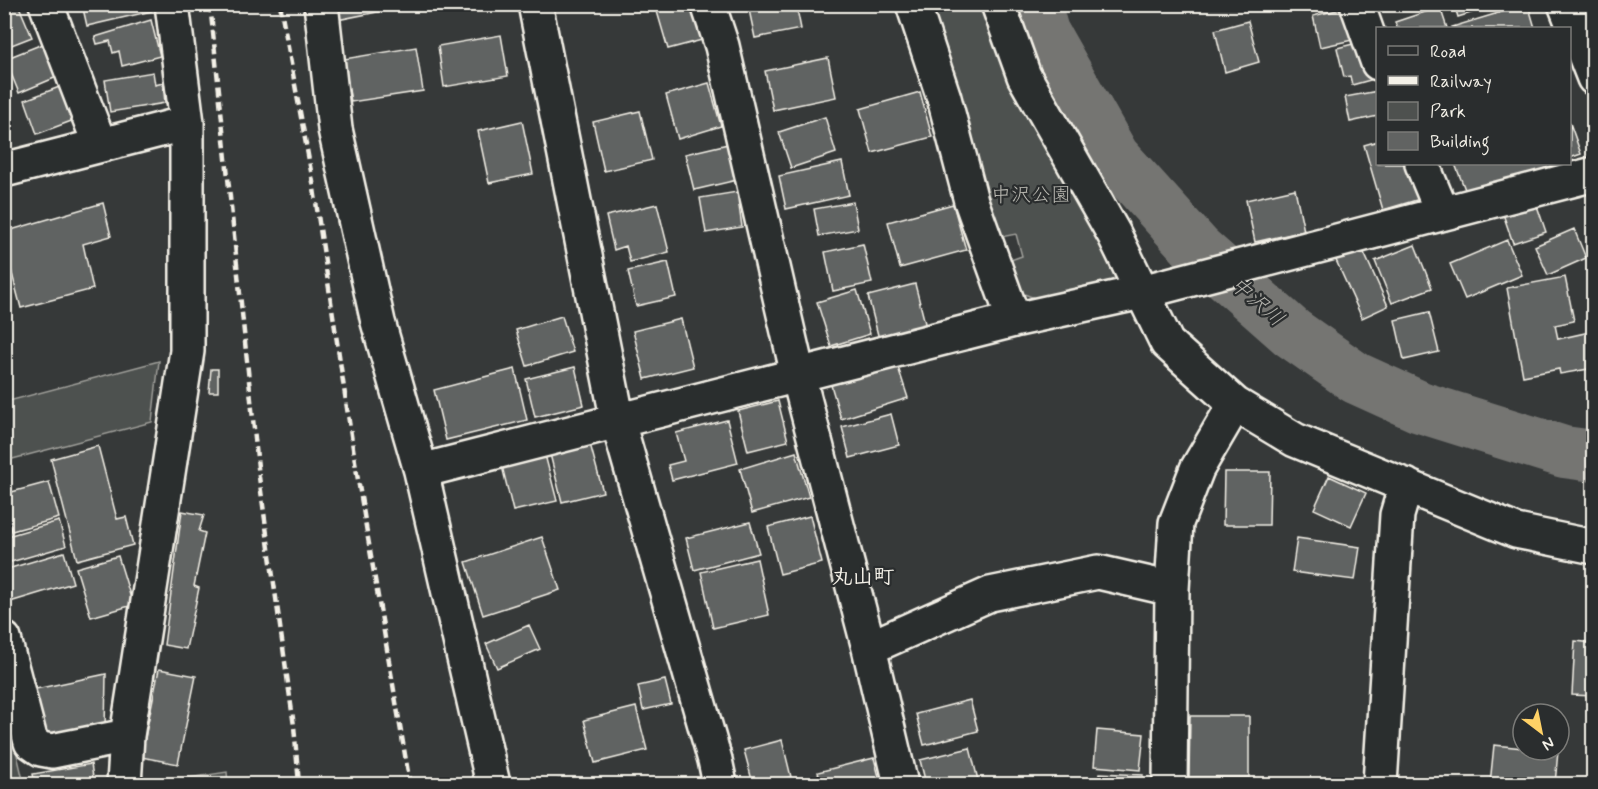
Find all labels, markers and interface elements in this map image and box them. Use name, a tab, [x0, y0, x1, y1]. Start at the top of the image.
legend	[1376, 27, 1571, 165]
text: Road	[1430, 40, 1466, 64]
text: Railway	[1430, 70, 1492, 94]
text: Park	[1430, 100, 1466, 124]
text: Building	[1430, 130, 1490, 156]
park label: 中沢公園	[991, 182, 1071, 209]
water label: 中沢川	[1224, 271, 1290, 333]
district label: 丸山町	[832, 563, 895, 591]
north arrow	[1511, 702, 1571, 762]
text: N	[1538, 732, 1558, 755]

